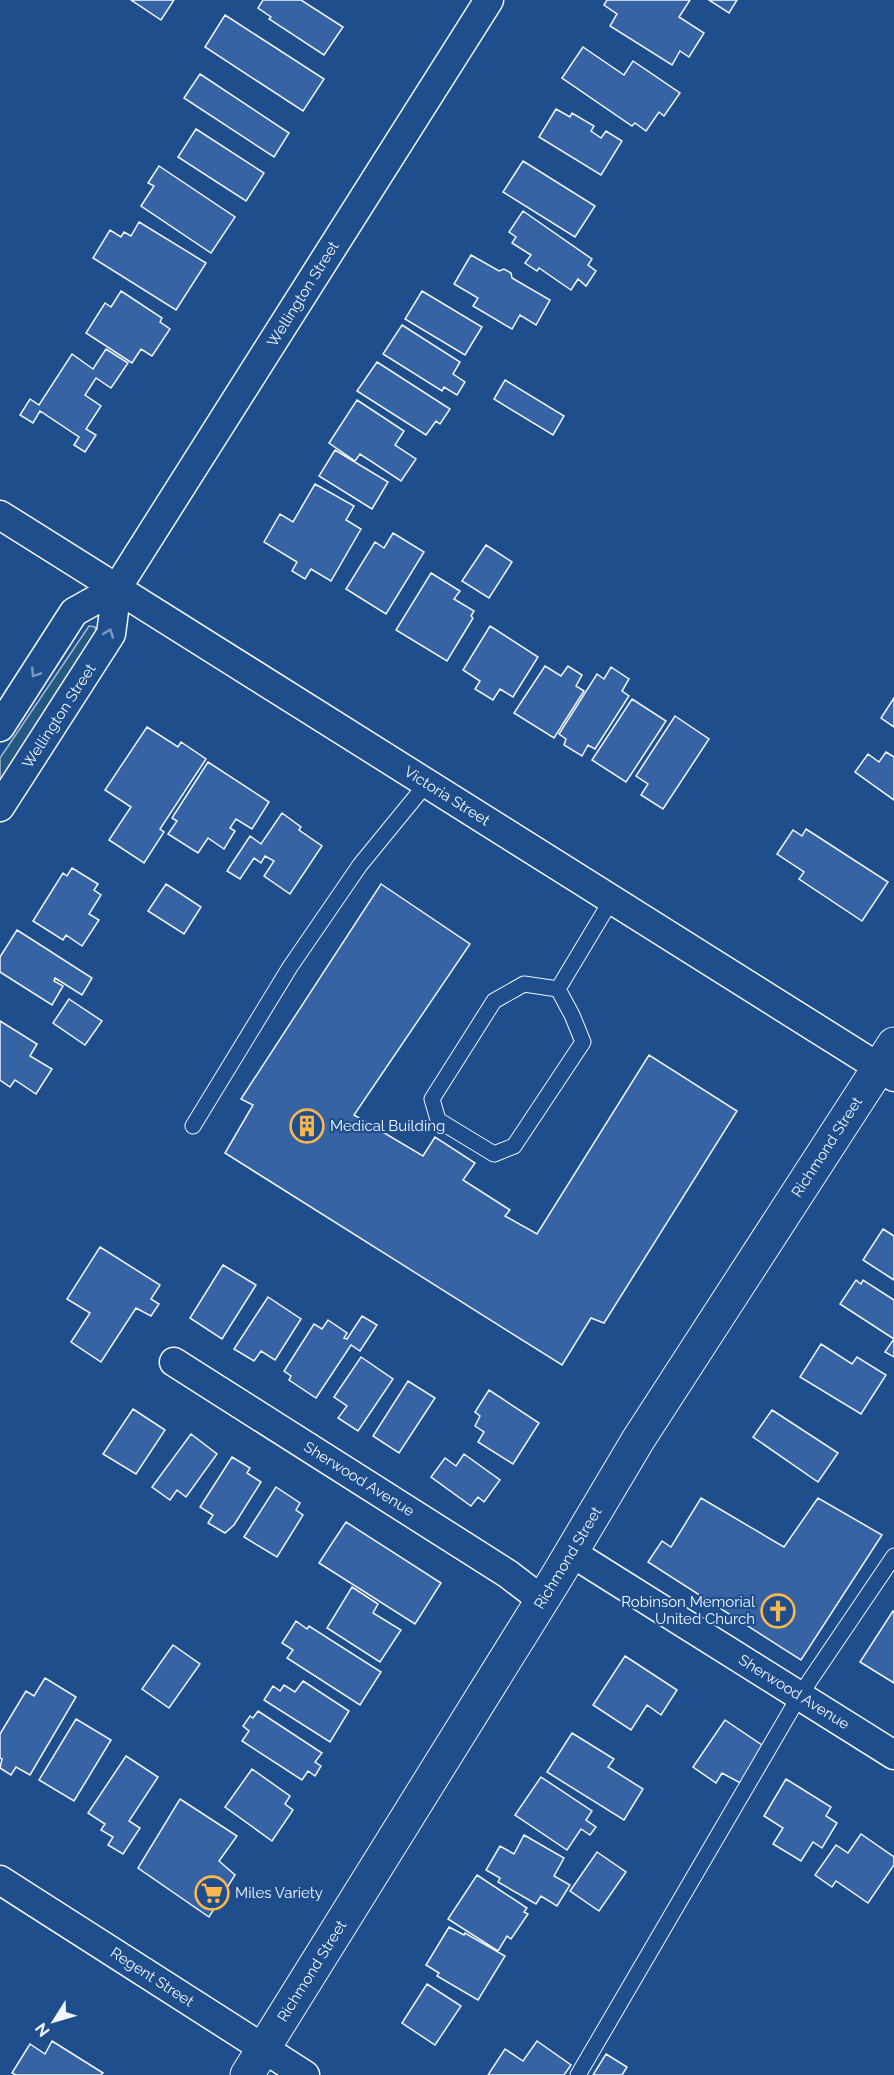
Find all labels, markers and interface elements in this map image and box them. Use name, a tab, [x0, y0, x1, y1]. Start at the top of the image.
street label: Wellington Street	[263, 238, 343, 350]
one-way arrow	[102, 629, 115, 639]
street label: Wellington Street	[19, 660, 99, 772]
one-way arrow	[32, 666, 43, 677]
street label: Victoria Street	[401, 762, 493, 830]
street label: Richmond Street	[788, 1093, 866, 1201]
building icon: Medical Building	[289, 1108, 325, 1144]
place label: Medical Building	[330, 1117, 445, 1135]
street label: Sherwood Avenue	[300, 1438, 418, 1520]
street label: Richmond Street	[530, 1504, 606, 1612]
place label: Robinson Memorial United Church	[621, 1593, 756, 1628]
church icon: Robinson Memorial United Church	[760, 1593, 796, 1629]
street label: Sherwood Avenue	[735, 1651, 853, 1733]
supermarket icon: Miles Variety	[194, 1875, 230, 1911]
place label: Miles Variety	[235, 1884, 323, 1902]
street label: Richmond Street	[274, 1917, 350, 2025]
street label: Regent Street	[107, 1943, 197, 2011]
north arrow	[24, 1991, 84, 2051]
text: N	[31, 2019, 54, 2040]

